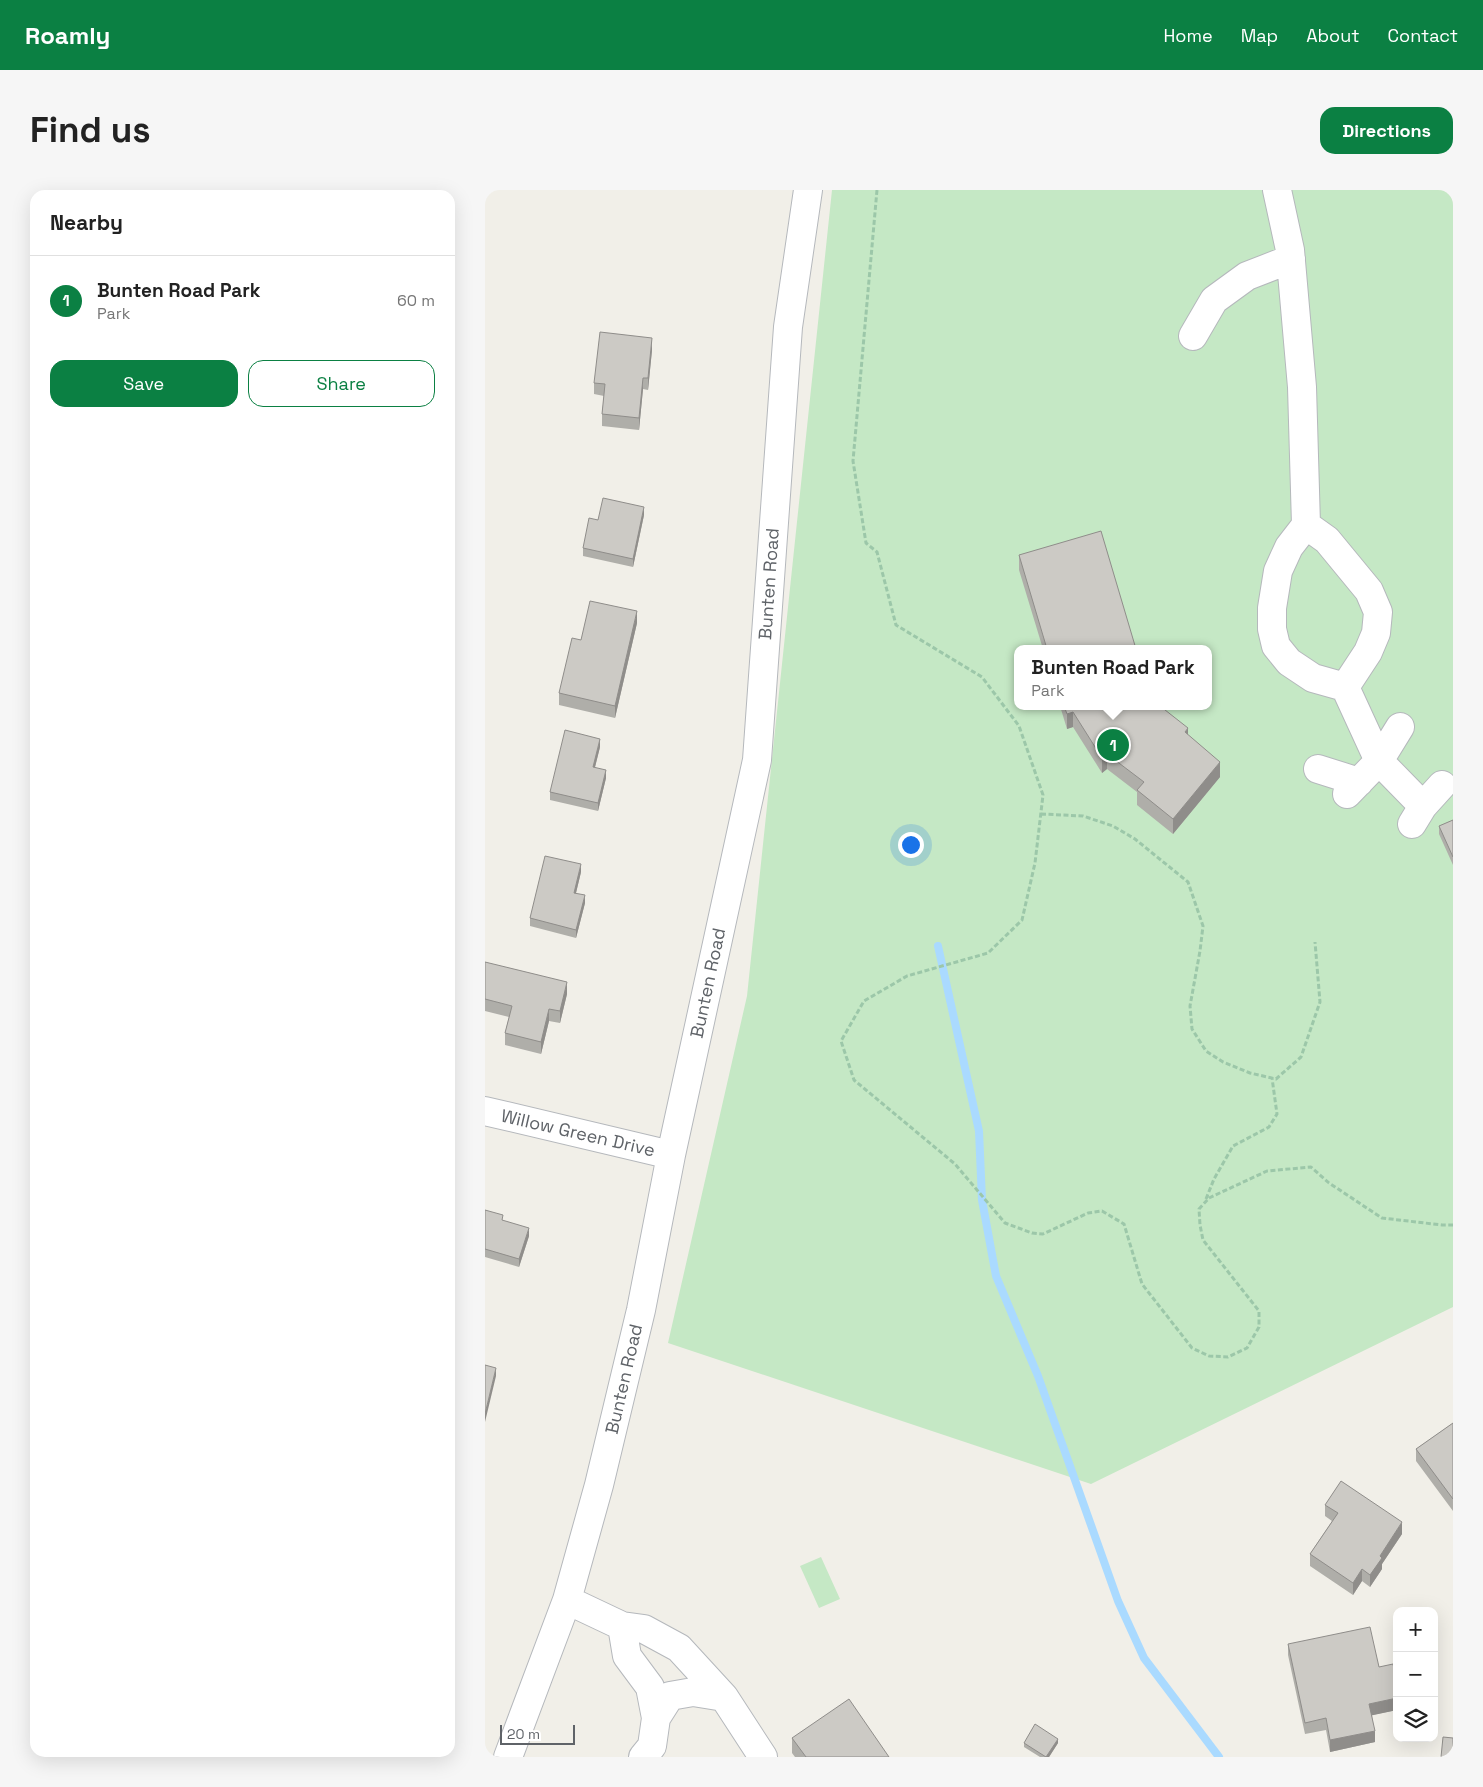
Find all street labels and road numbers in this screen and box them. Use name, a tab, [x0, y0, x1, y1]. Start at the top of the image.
street label: Bunten Road	[753, 527, 784, 641]
street label: Bunten Road	[685, 926, 730, 1040]
street label: Willow Green Drive	[499, 1104, 657, 1161]
street label: Bunten Road	[600, 1322, 647, 1436]

